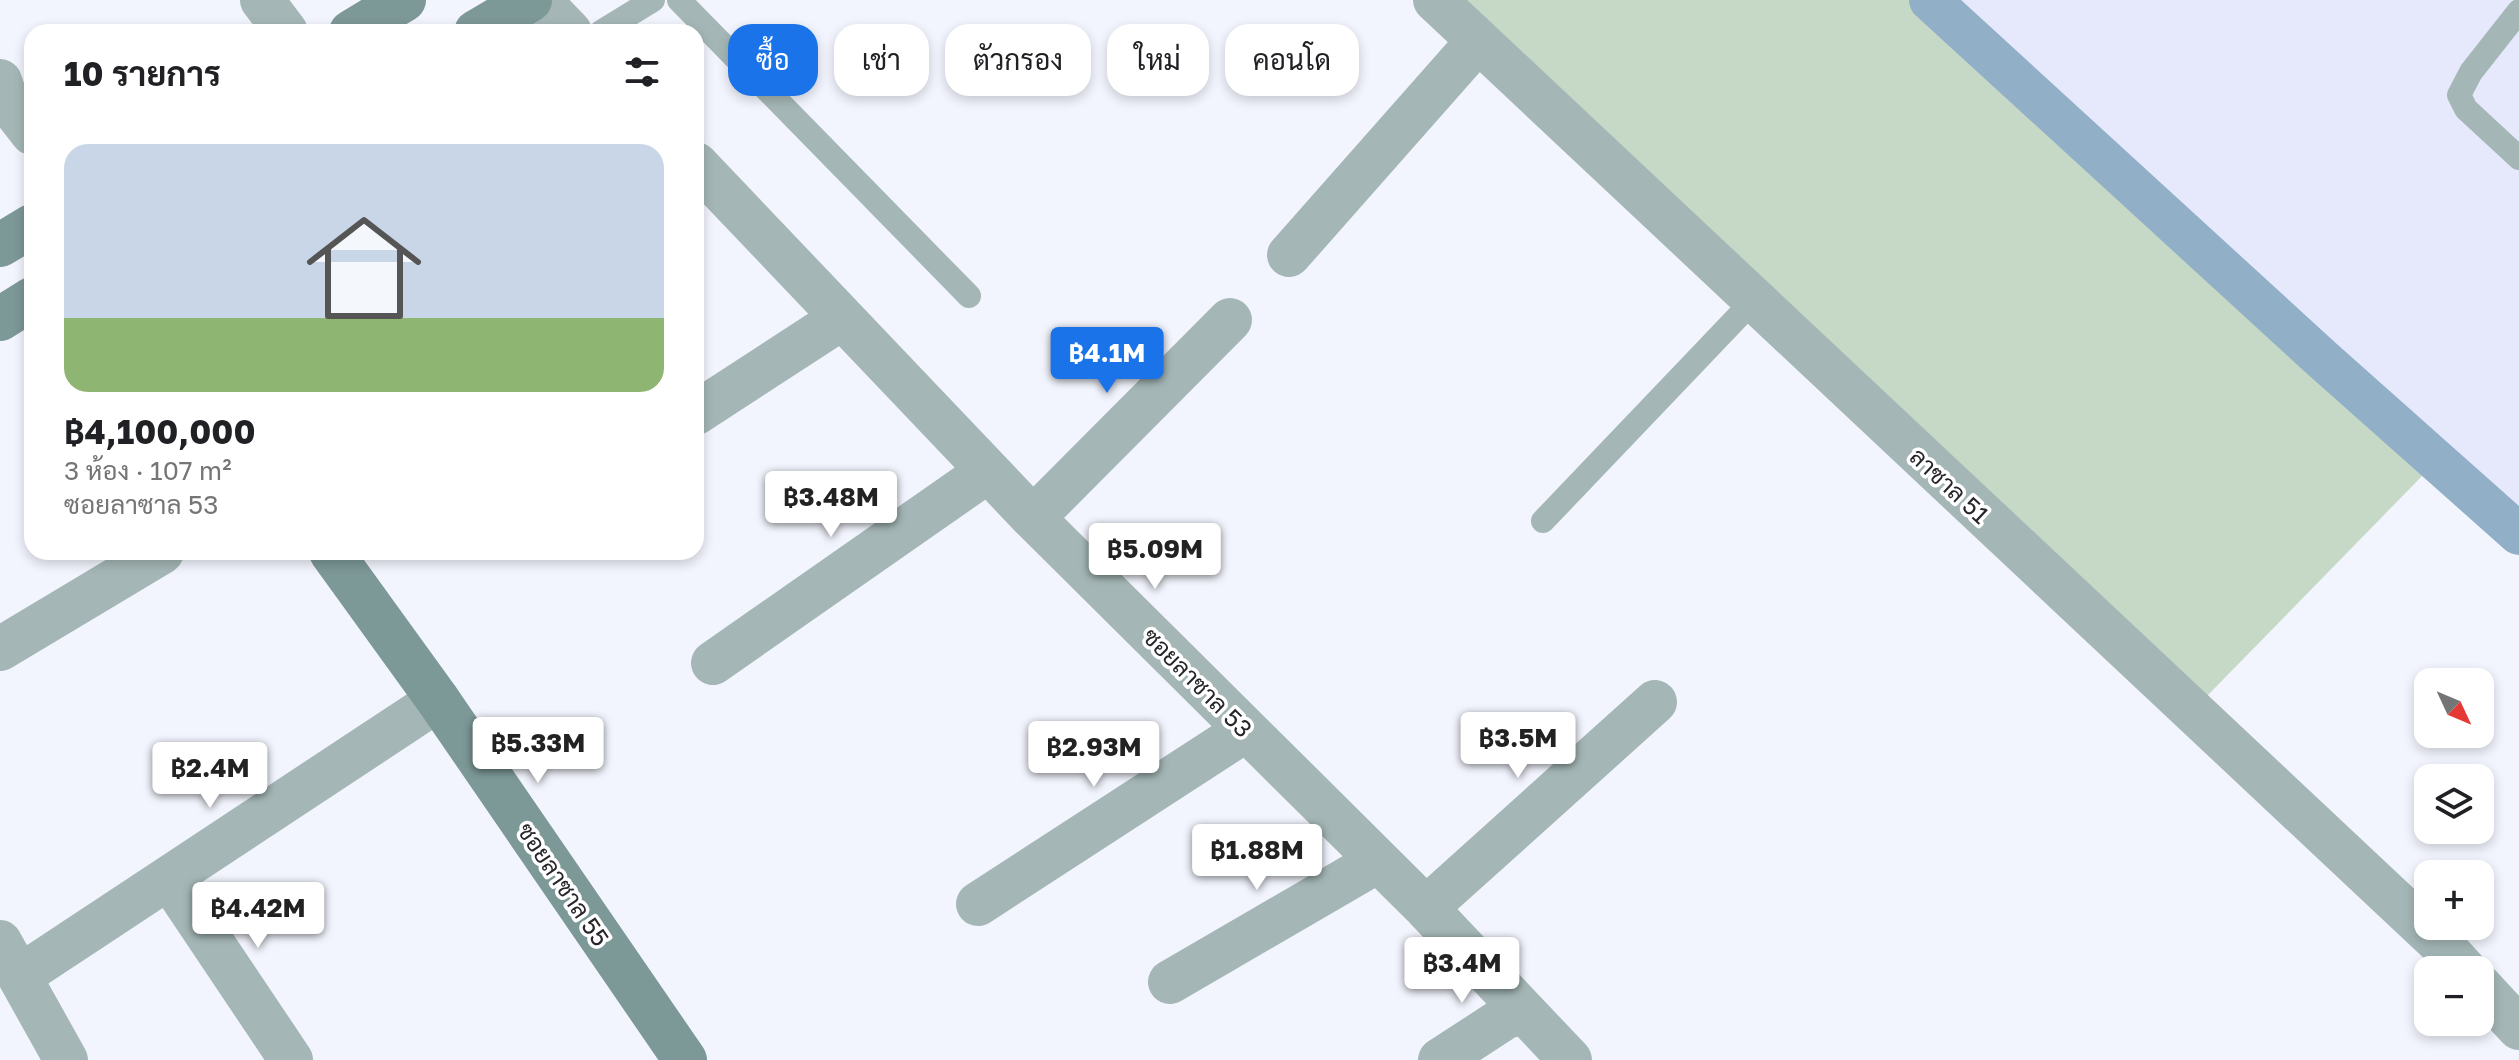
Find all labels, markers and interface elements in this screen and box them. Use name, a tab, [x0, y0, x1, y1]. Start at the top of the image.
chip: ซื้อ	[728, 24, 818, 96]
chip: เช่า	[834, 24, 929, 96]
chip: ตัวกรอง	[945, 24, 1091, 96]
chip: ใหม่	[1107, 24, 1209, 96]
chip: คอนโด	[1225, 24, 1359, 96]
icon: filters	[620, 50, 664, 94]
text: 10 รายการ	[64, 53, 221, 93]
icon: home	[292, 196, 436, 340]
pin: ฿4.1M	[1051, 327, 1163, 395]
text: ฿4.1M	[1069, 337, 1145, 368]
text: ฿4,100,000	[64, 411, 256, 451]
street label: ลาซาล 51	[1904, 441, 1996, 529]
text: 3 ห้อง · 107 m²	[64, 455, 232, 486]
pin: ฿3.48M	[766, 471, 896, 539]
text: ฿3.48M	[783, 481, 879, 512]
text: ซอยลาซาล 53	[64, 489, 218, 520]
pin: ฿5.09M	[1090, 523, 1220, 591]
text: ฿5.09M	[1107, 533, 1203, 564]
street label: ซอยลาซาล 53	[1137, 621, 1259, 743]
north arrow	[2414, 668, 2494, 748]
map controls	[2414, 668, 2494, 1036]
pin: ฿3.5M	[1462, 712, 1574, 780]
pin: ฿5.33M	[473, 717, 603, 785]
pin: ฿2.93M	[1029, 721, 1159, 789]
text: ฿3.5M	[1479, 722, 1557, 753]
text: ฿5.33M	[491, 727, 585, 758]
text: ฿2.93M	[1046, 731, 1142, 762]
pin: ฿2.4M	[154, 742, 266, 810]
text: ฿2.4M	[170, 752, 250, 783]
button: layers	[2414, 764, 2494, 844]
street label: ซอยลาซาล 55	[512, 817, 616, 951]
pin: ฿1.88M	[1192, 824, 1322, 892]
text: ฿1.88M	[1210, 834, 1304, 865]
button: +	[2414, 860, 2494, 940]
pin: ฿4.42M	[193, 882, 323, 950]
text: ฿4.42M	[210, 892, 306, 923]
pin: ฿3.4M	[1406, 937, 1518, 1005]
text: ฿3.4M	[1422, 947, 1502, 978]
button: −	[2414, 956, 2494, 1036]

